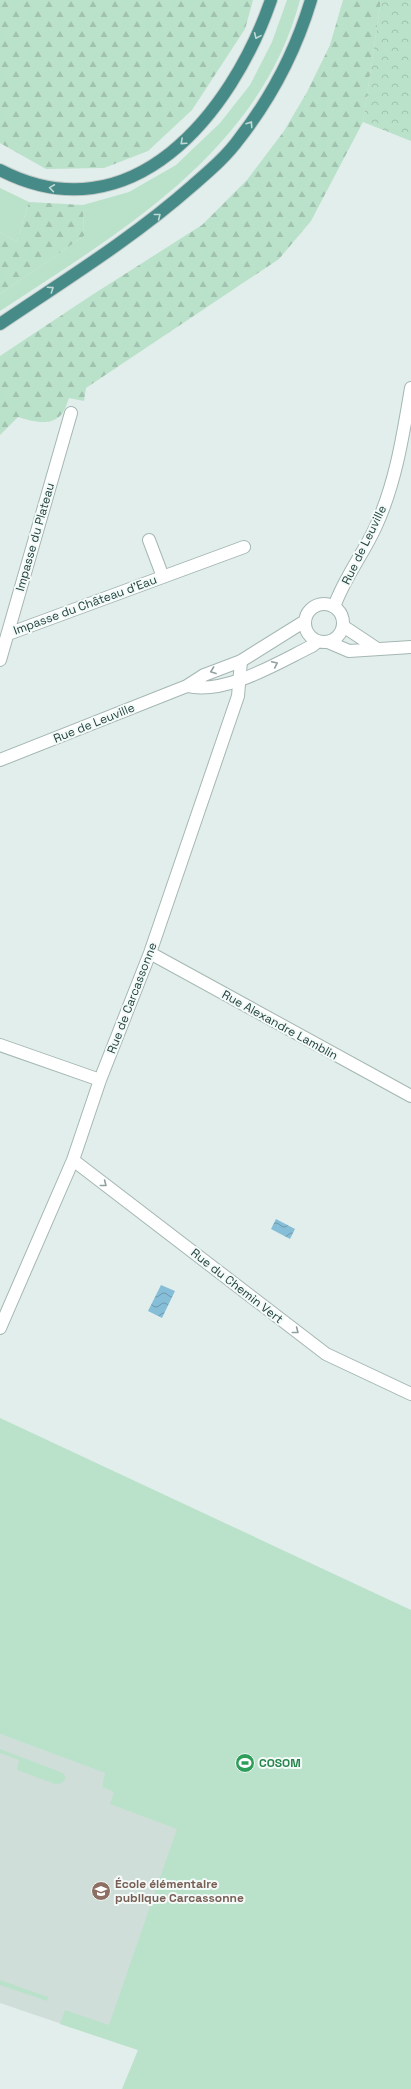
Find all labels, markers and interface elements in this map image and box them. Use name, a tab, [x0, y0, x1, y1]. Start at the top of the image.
one-way arrow	[254, 32, 262, 40]
one-way arrow	[245, 121, 253, 128]
one-way arrow	[180, 137, 188, 144]
one-way arrow	[49, 184, 55, 193]
one-way arrow	[154, 213, 161, 220]
one-way arrow	[47, 286, 54, 294]
street label: Impasse du Plateau	[12, 481, 58, 593]
street label: Rue de Leuville	[338, 503, 390, 587]
street label: Impasse du Château d'Eau	[11, 572, 159, 638]
one-way arrow	[271, 661, 278, 669]
one-way arrow	[209, 667, 216, 675]
street label: Rue de Leuville	[51, 699, 137, 747]
street label: Rue de Carcassonne	[103, 940, 161, 1056]
street label: Rue Alexandre Lamblin	[219, 986, 341, 1064]
one-way arrow	[100, 1179, 107, 1186]
street label: Rue du Chemin Vert	[188, 1245, 286, 1327]
one-way arrow	[291, 1327, 298, 1334]
sports icon: COSOM	[234, 1752, 256, 1774]
place label: COSOM	[259, 1755, 301, 1771]
place label: École élémentaire publique Carcassonne	[115, 1876, 244, 1906]
school or university icon: École élémentaire publique Carcassonne	[90, 1880, 112, 1902]

